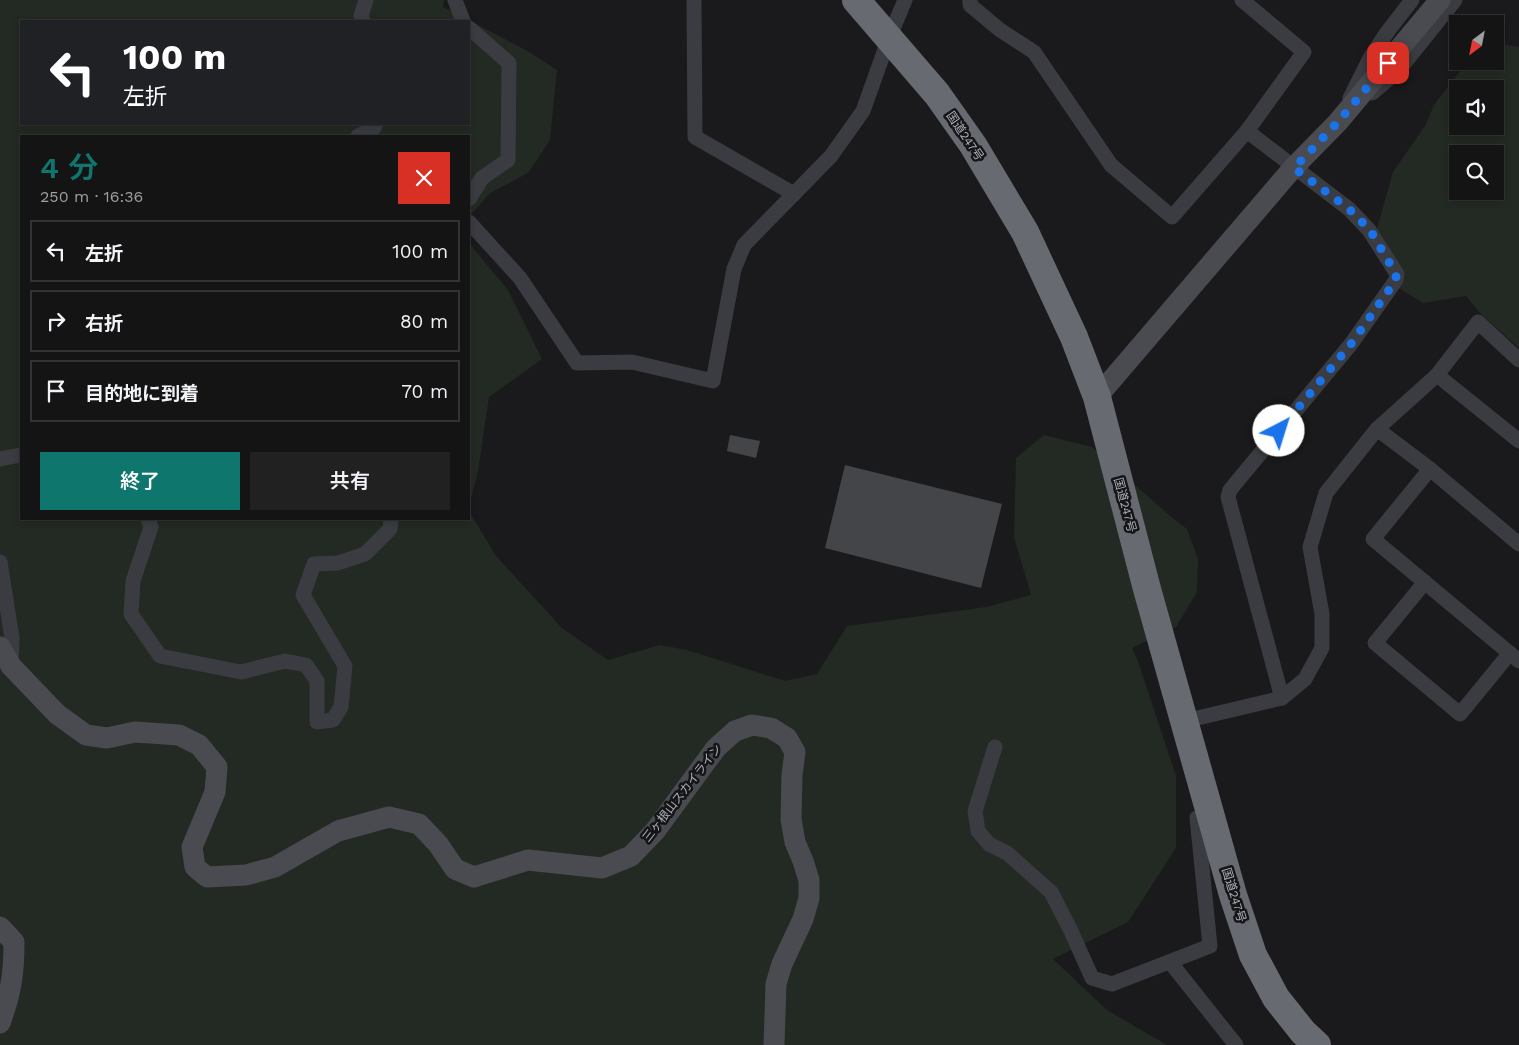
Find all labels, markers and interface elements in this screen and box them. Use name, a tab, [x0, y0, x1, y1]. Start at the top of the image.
north arrow	[1449, 15, 1504, 70]
map controls	[1449, 15, 1504, 200]
text: 100 m	[123, 36, 226, 78]
icon: left	[40, 40, 105, 105]
pin	[1367, 42, 1409, 84]
icon: arrive	[1374, 49, 1402, 77]
button: sound	[1449, 80, 1504, 135]
text: 左折	[123, 84, 167, 109]
street label: 国道247号	[944, 109, 986, 163]
button: search	[1449, 145, 1504, 200]
text: 4 分	[40, 150, 98, 185]
button: close	[398, 152, 450, 204]
text: 250 m · 16:36	[40, 187, 143, 206]
icon: left	[42, 237, 70, 265]
text: 100 m	[392, 240, 448, 263]
text: 左折	[85, 242, 123, 265]
icon: right	[42, 307, 70, 335]
text: 80 m	[400, 310, 448, 333]
text: 右折	[85, 312, 123, 335]
icon: arrive	[42, 377, 70, 405]
text: 70 m	[401, 380, 448, 403]
text: 目的地に到着	[85, 382, 199, 405]
position arrow	[1252, 404, 1304, 456]
button: 終了	[40, 452, 240, 510]
button: 共有	[250, 452, 450, 510]
street label: 国道247号	[1111, 476, 1139, 534]
street label: 三ヶ根山スカイライン	[640, 741, 724, 845]
street label: 国道247号	[1219, 866, 1249, 924]

